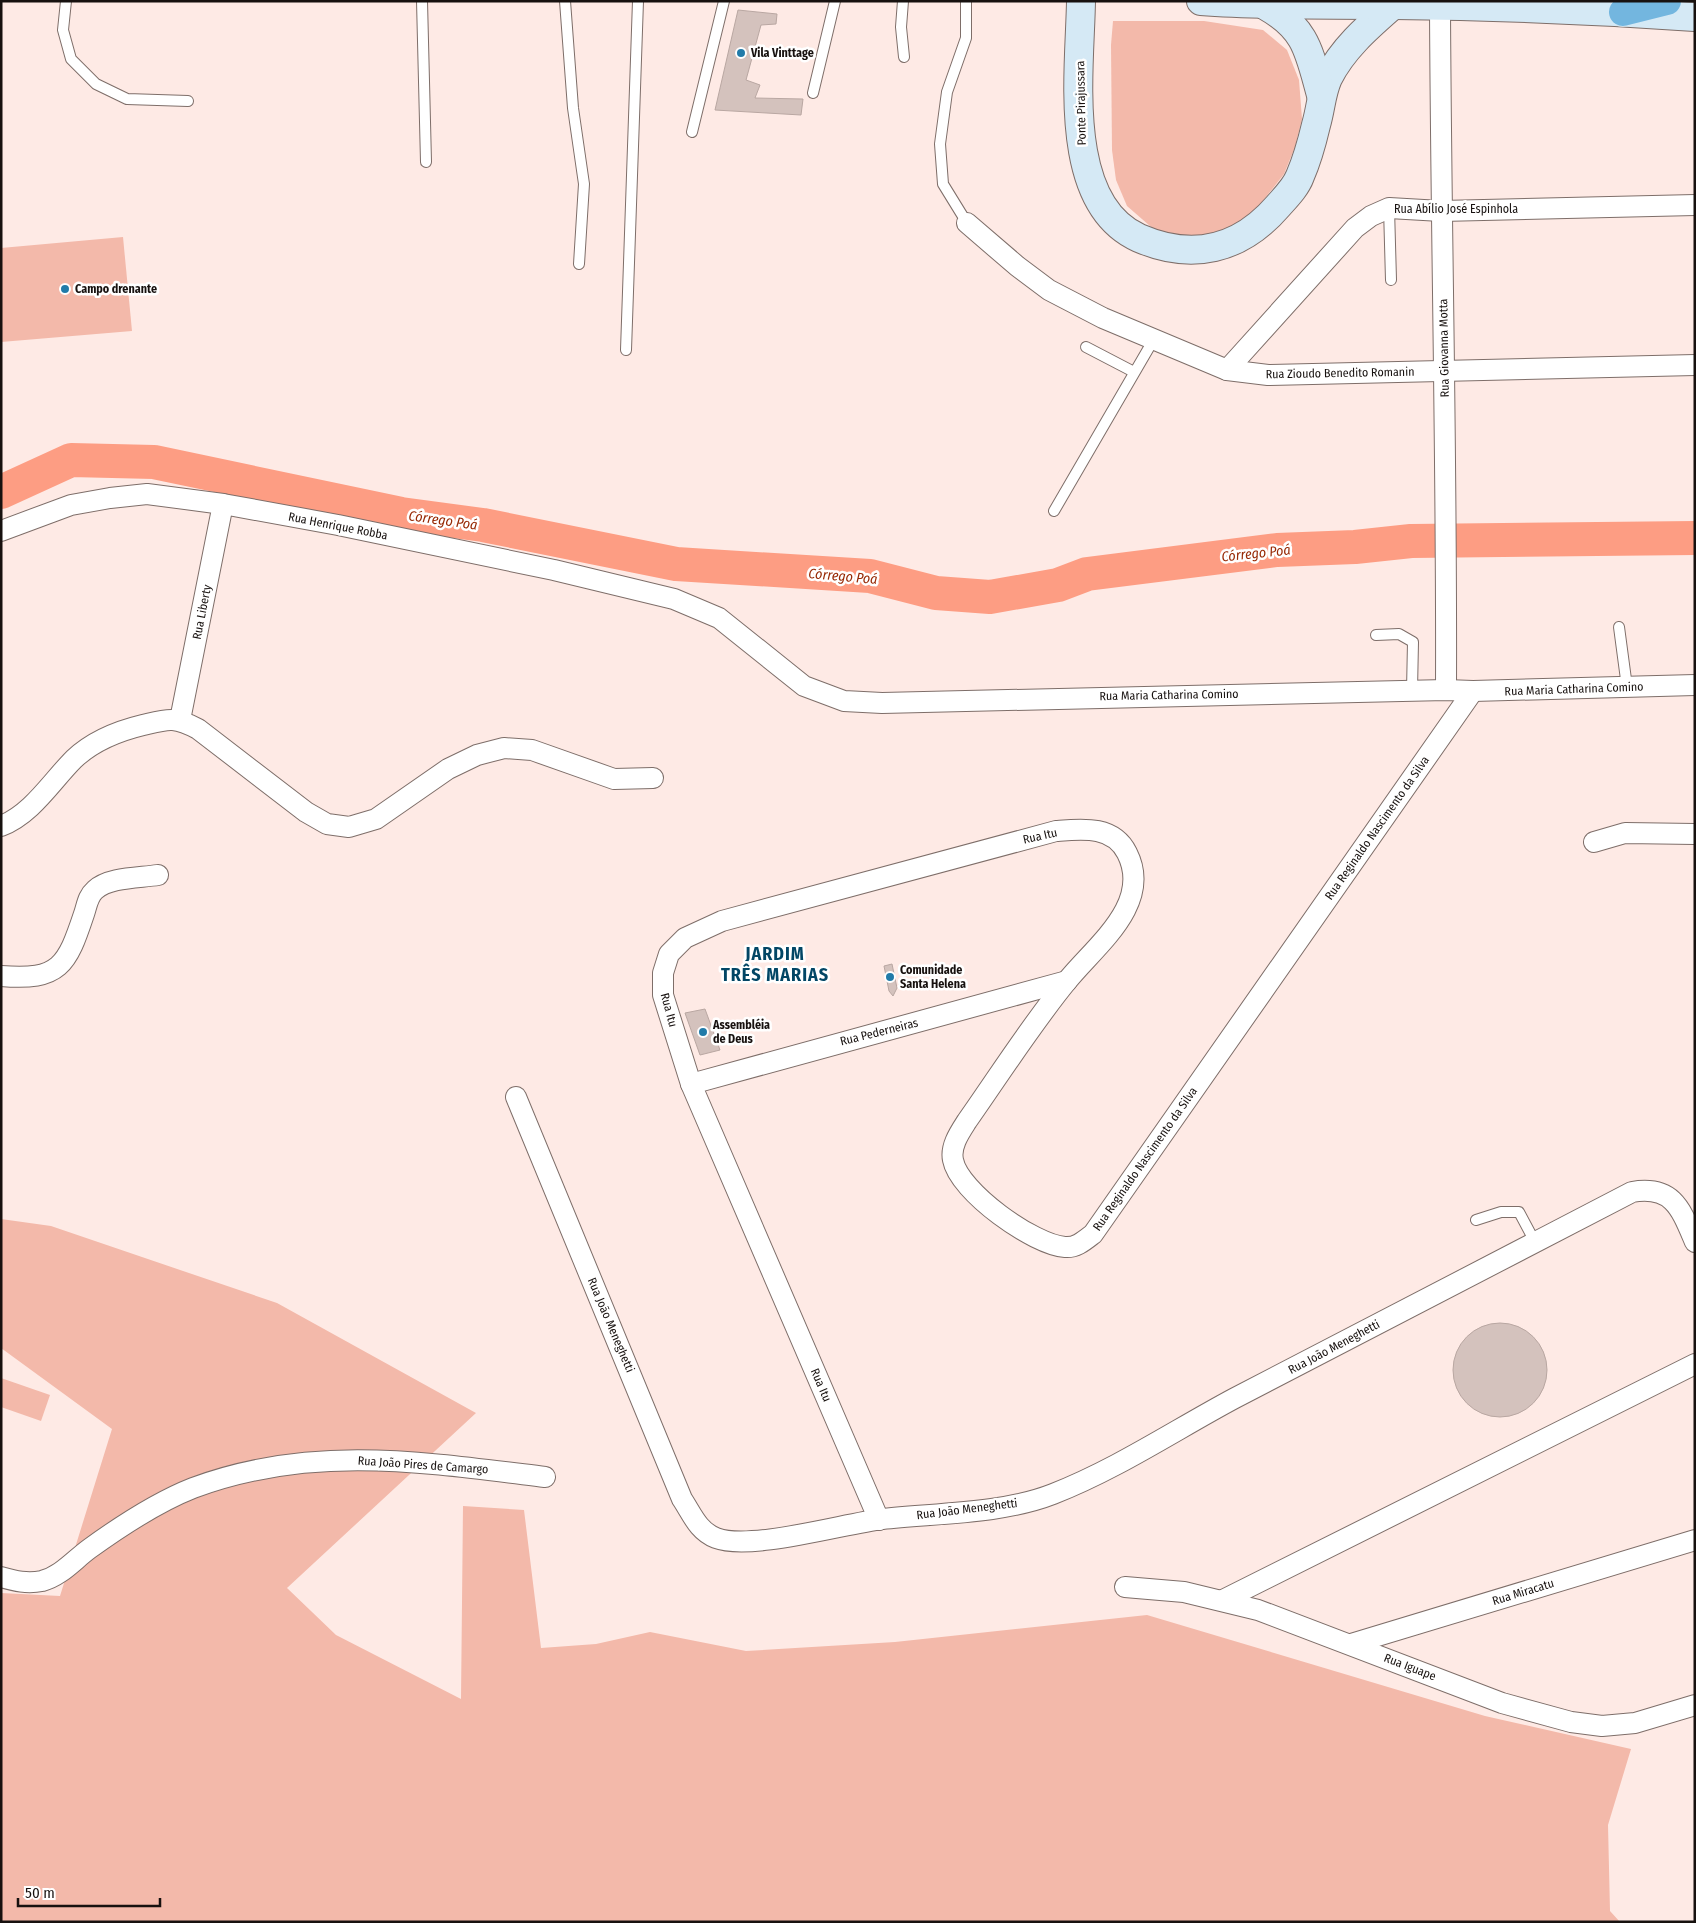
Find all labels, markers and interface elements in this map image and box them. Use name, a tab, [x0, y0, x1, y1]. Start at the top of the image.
place label: Vila Vinttage	[750, 46, 814, 60]
marker: Vila Vinttage	[735, 47, 747, 59]
street label: Ponte Pirajussara	[1073, 60, 1089, 146]
street label: Rua Abílio José Espinhola	[1394, 202, 1518, 216]
place label: Campo drenante	[75, 282, 157, 296]
marker: Campo drenante	[59, 283, 71, 295]
street label: Rua Giovanna Motta	[1436, 298, 1452, 397]
street label: Rua Zioudo Benedito Romanin	[1265, 365, 1415, 381]
water label: Córrego Poá	[407, 507, 478, 534]
street label: Rua Henrique Robba	[287, 510, 389, 543]
water label: Córrego Poá	[1221, 541, 1291, 566]
water label: Córrego Poá	[808, 565, 878, 588]
street label: Rua Liberty	[190, 583, 214, 641]
street label: Rua Maria Catharina Comino	[1504, 680, 1644, 698]
street label: Rua Maria Catharina Comino	[1099, 687, 1239, 703]
street label: Rua Reginaldo Nascimento da Silva	[1322, 753, 1432, 903]
street label: Rua Itu	[1021, 825, 1059, 847]
district label: JARDIM TRÊS MARIAS	[721, 943, 829, 986]
place label: Comunidade Santa Helena	[900, 963, 966, 991]
marker: Comunidade Santa Helena	[884, 971, 896, 983]
street label: Rua Itu	[658, 991, 680, 1029]
street label: Rua Pederneiras	[839, 1016, 919, 1048]
place label: Assembléia de Deus	[712, 1018, 770, 1046]
marker: Assembléia de Deus	[697, 1026, 709, 1038]
street label: Rua Reginaldo Nascimento da Silva	[1090, 1084, 1200, 1234]
street label: Rua João Meneghetti	[585, 1276, 637, 1374]
street label: Rua João Meneghetti	[1286, 1317, 1382, 1377]
street label: Rua Itu	[808, 1366, 834, 1404]
street label: Rua João Pires de Camargo	[357, 1453, 489, 1477]
street label: Rua João Meneghetti	[916, 1496, 1018, 1522]
street label: Rua Miracatu	[1490, 1576, 1556, 1608]
street label: Rua Iguape	[1382, 1651, 1438, 1683]
scale bar	[18, 1876, 160, 1908]
text: 50 m	[25, 1884, 55, 1902]

